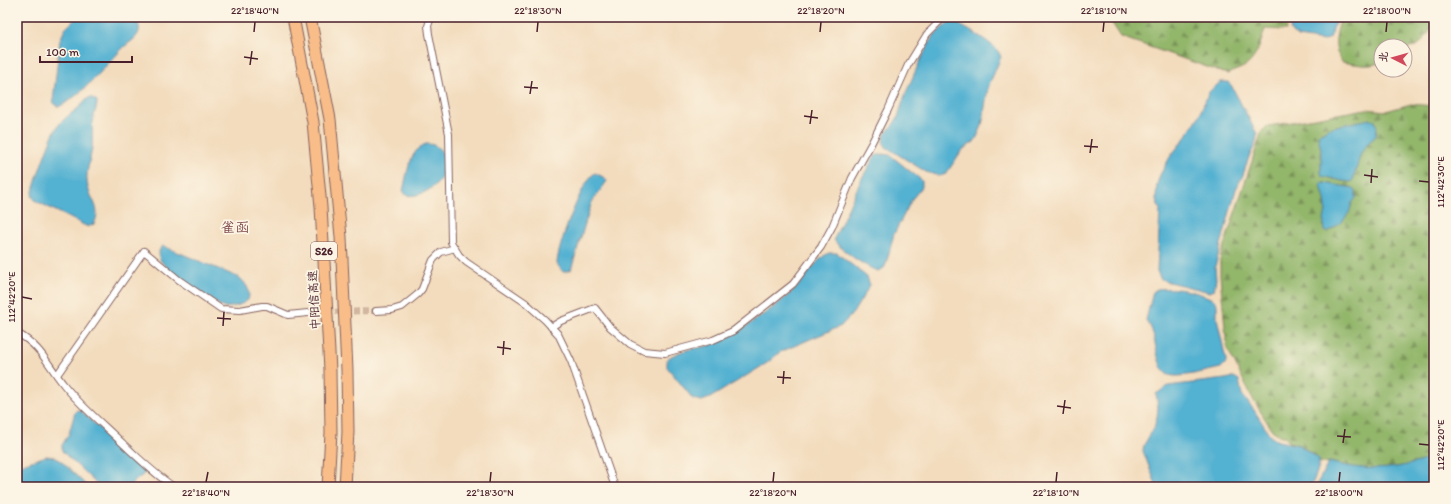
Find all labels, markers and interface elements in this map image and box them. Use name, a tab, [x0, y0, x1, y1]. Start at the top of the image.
text: 22°18'40"N	[231, 4, 279, 17]
text: 22°18'30"N	[514, 4, 562, 17]
text: 22°18'20"N	[797, 4, 845, 17]
text: 22°18'10"N	[1081, 4, 1128, 17]
text: 22°18'00"N	[1363, 4, 1411, 17]
scale bar	[40, 38, 132, 64]
north arrow	[1373, 38, 1413, 78]
text: 100 m	[46, 45, 79, 59]
text: 北	[1377, 51, 1391, 63]
text: 112°42'30"E	[1434, 156, 1447, 208]
district label: 雀函	[221, 219, 249, 236]
road number: S26	[311, 242, 337, 260]
street label: 中阳信高速	[305, 270, 323, 330]
text: 112°42'20"E	[5, 271, 18, 323]
text: 112°42'20"E	[1434, 419, 1447, 471]
text: 22°18'40"N	[182, 486, 230, 499]
text: 22°18'30"N	[466, 486, 514, 499]
text: 22°18'20"N	[749, 486, 797, 499]
text: 22°18'10"N	[1033, 486, 1080, 499]
text: 22°18'00"N	[1315, 486, 1363, 499]

